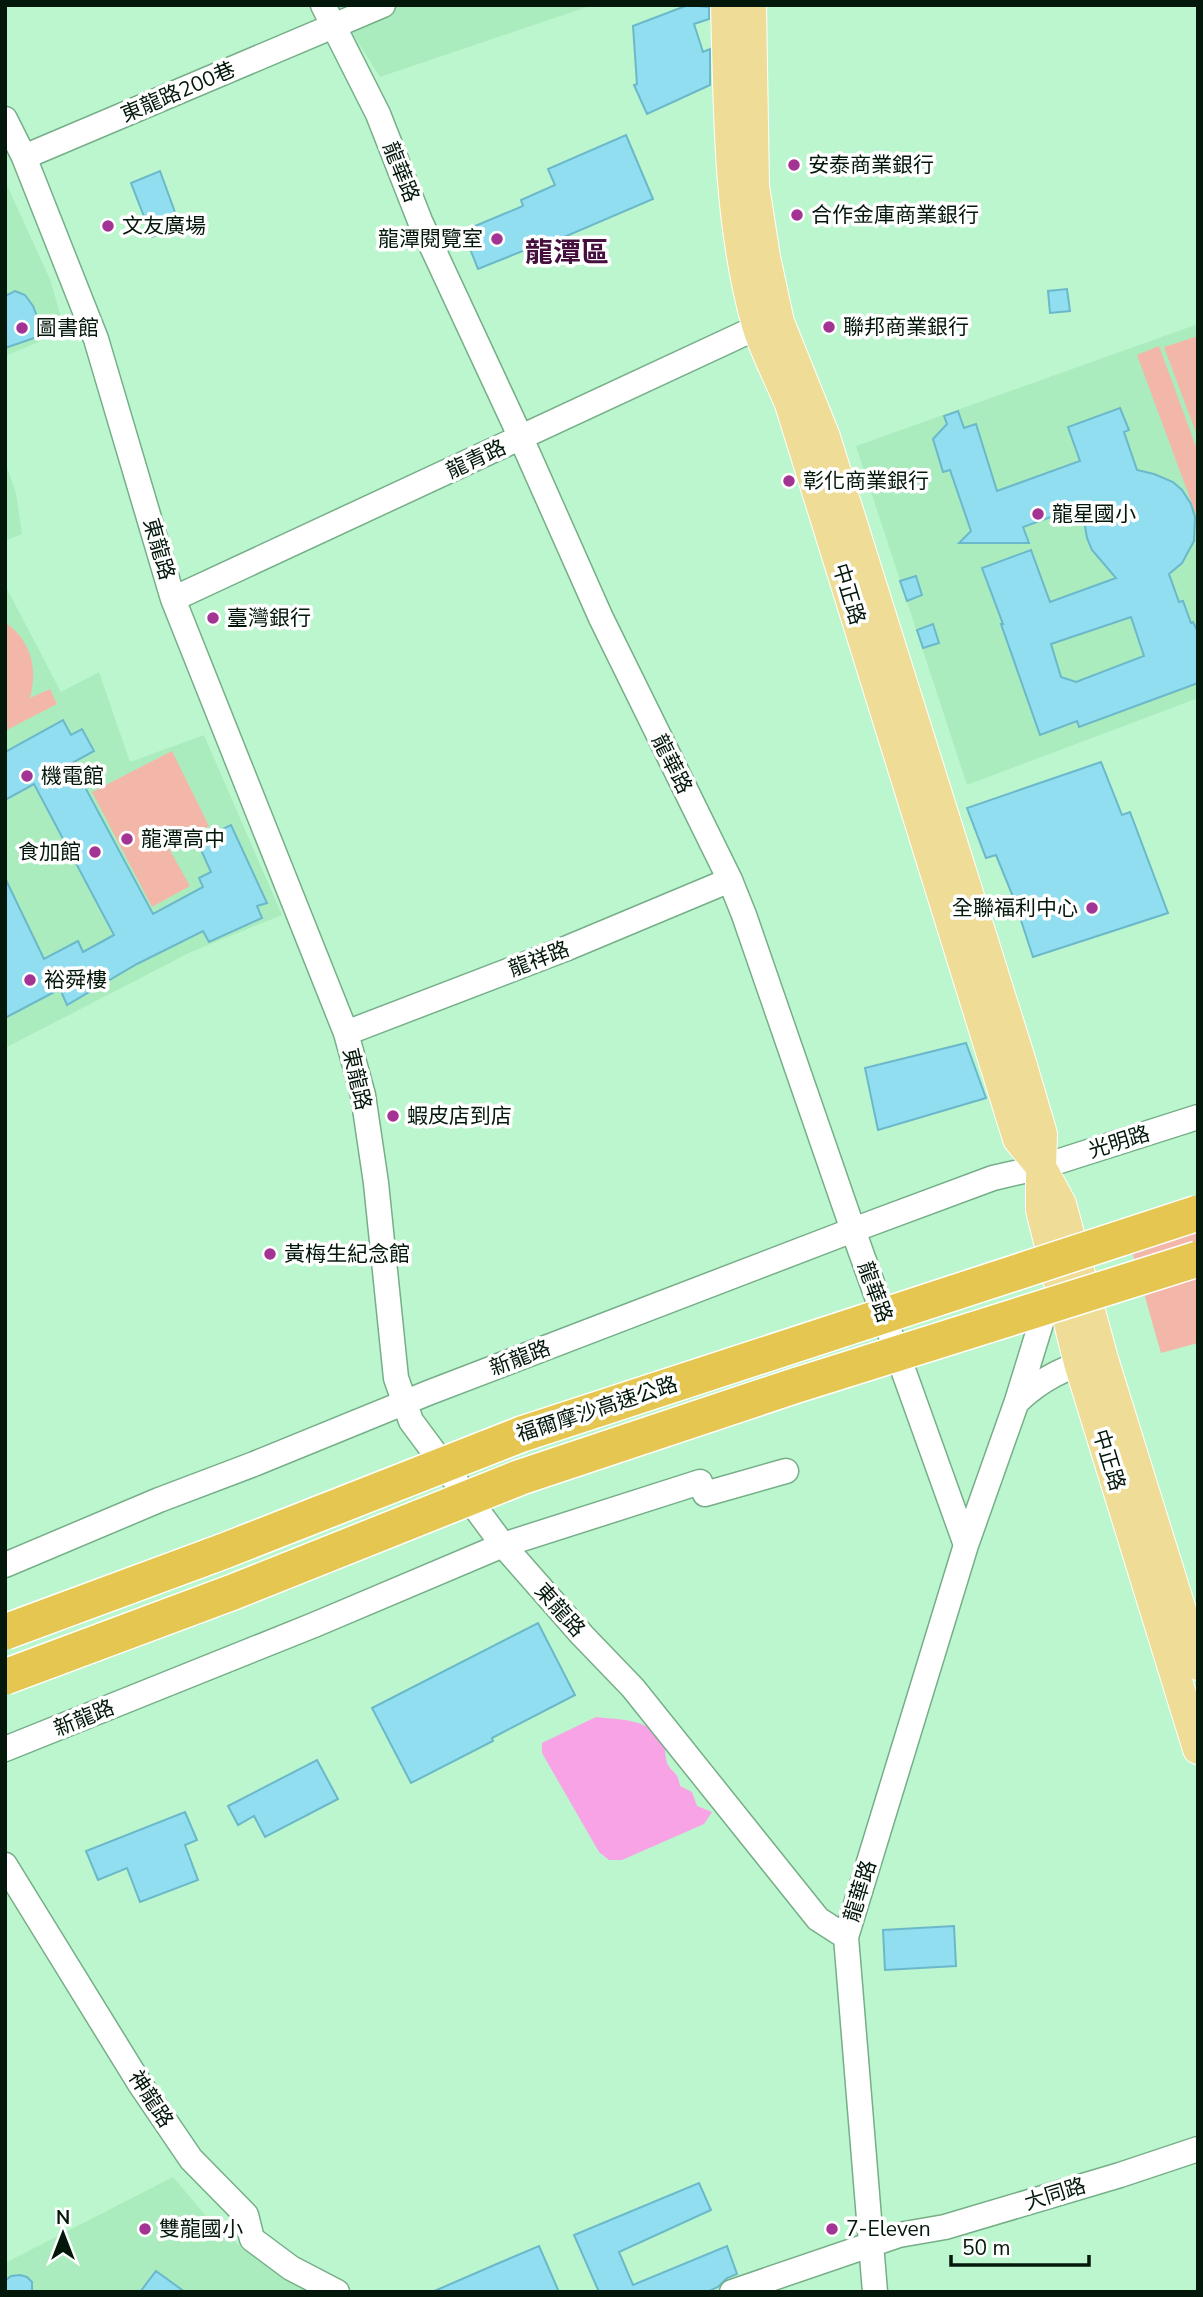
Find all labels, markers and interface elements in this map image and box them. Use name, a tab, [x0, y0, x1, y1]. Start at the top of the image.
street label: 東龍路200巷	[116, 55, 240, 129]
street label: 龍華路	[376, 138, 426, 206]
place label: 安泰商業銀行	[808, 151, 934, 179]
marker: 安泰商業銀行	[786, 157, 802, 173]
place label: 合作金庫商業銀行	[811, 201, 979, 229]
marker: 合作金庫商業銀行	[789, 207, 805, 223]
place label: 文友廣場	[122, 212, 206, 240]
marker: 文友廣場	[100, 218, 116, 234]
place label: 龍潭閱覽室	[378, 225, 483, 253]
marker: 龍潭閱覽室	[489, 231, 505, 247]
district label: 龍潭區	[525, 234, 609, 272]
place label: 聯邦商業銀行	[843, 313, 969, 341]
place label: 圖書館	[36, 314, 99, 342]
marker: 聯邦商業銀行	[821, 319, 837, 335]
marker: 圖書館	[14, 320, 30, 336]
street label: 龍青路	[442, 433, 510, 485]
place label: 彰化商業銀行	[803, 467, 929, 495]
marker: 彰化商業銀行	[781, 473, 797, 489]
place label: 龍星國小	[1052, 500, 1136, 528]
marker: 龍星國小	[1030, 506, 1046, 522]
street label: 東龍路	[137, 515, 181, 583]
street label: 中正路	[826, 560, 872, 628]
place label: 臺灣銀行	[227, 604, 311, 632]
marker: 臺灣銀行	[205, 610, 221, 626]
street label: 龍華路	[645, 730, 699, 798]
place label: 機電館	[41, 762, 104, 790]
marker: 機電館	[19, 768, 35, 784]
place label: 龍潭高中	[141, 825, 225, 853]
marker: 龍潭高中	[119, 831, 135, 847]
place label: 食加館	[18, 838, 81, 866]
marker: 食加館	[87, 844, 103, 860]
place label: 全聯福利中心	[952, 894, 1078, 922]
marker: 全聯福利中心	[1084, 900, 1100, 916]
street label: 龍祥路	[505, 935, 573, 983]
place label: 裕舜樓	[44, 966, 107, 994]
marker: 裕舜樓	[22, 972, 38, 988]
street label: 東龍路	[336, 1045, 378, 1113]
place label: 蝦皮店到店	[407, 1102, 512, 1130]
marker: 蝦皮店到店	[385, 1108, 401, 1124]
street label: 光明路	[1085, 1119, 1153, 1165]
place label: 黃梅生紀念館	[284, 1240, 410, 1268]
marker: 黃梅生紀念館	[262, 1246, 278, 1262]
street label: 龍華路	[851, 1258, 899, 1326]
street label: 新龍路	[486, 1334, 554, 1382]
street label: 福爾摩沙高速公路	[513, 1370, 681, 1448]
street label: 中正路	[1086, 1426, 1132, 1494]
street label: 東龍路	[529, 1577, 591, 1643]
street label: 新龍路	[50, 1693, 118, 1743]
street label: 龍華路	[837, 1857, 883, 1925]
street label: 神龍路	[122, 2065, 180, 2133]
street label: 大同路	[1021, 2171, 1089, 2217]
north arrow	[28, 2199, 98, 2269]
text: N	[56, 2205, 70, 2231]
place label: 雙龍國小	[159, 2215, 243, 2243]
place label: 7-Eleven	[846, 2215, 931, 2243]
marker: 雙龍國小	[137, 2221, 153, 2237]
marker: 7-Eleven	[824, 2221, 840, 2237]
scale bar	[951, 2224, 1089, 2268]
text: 50 m	[962, 2234, 1011, 2262]

